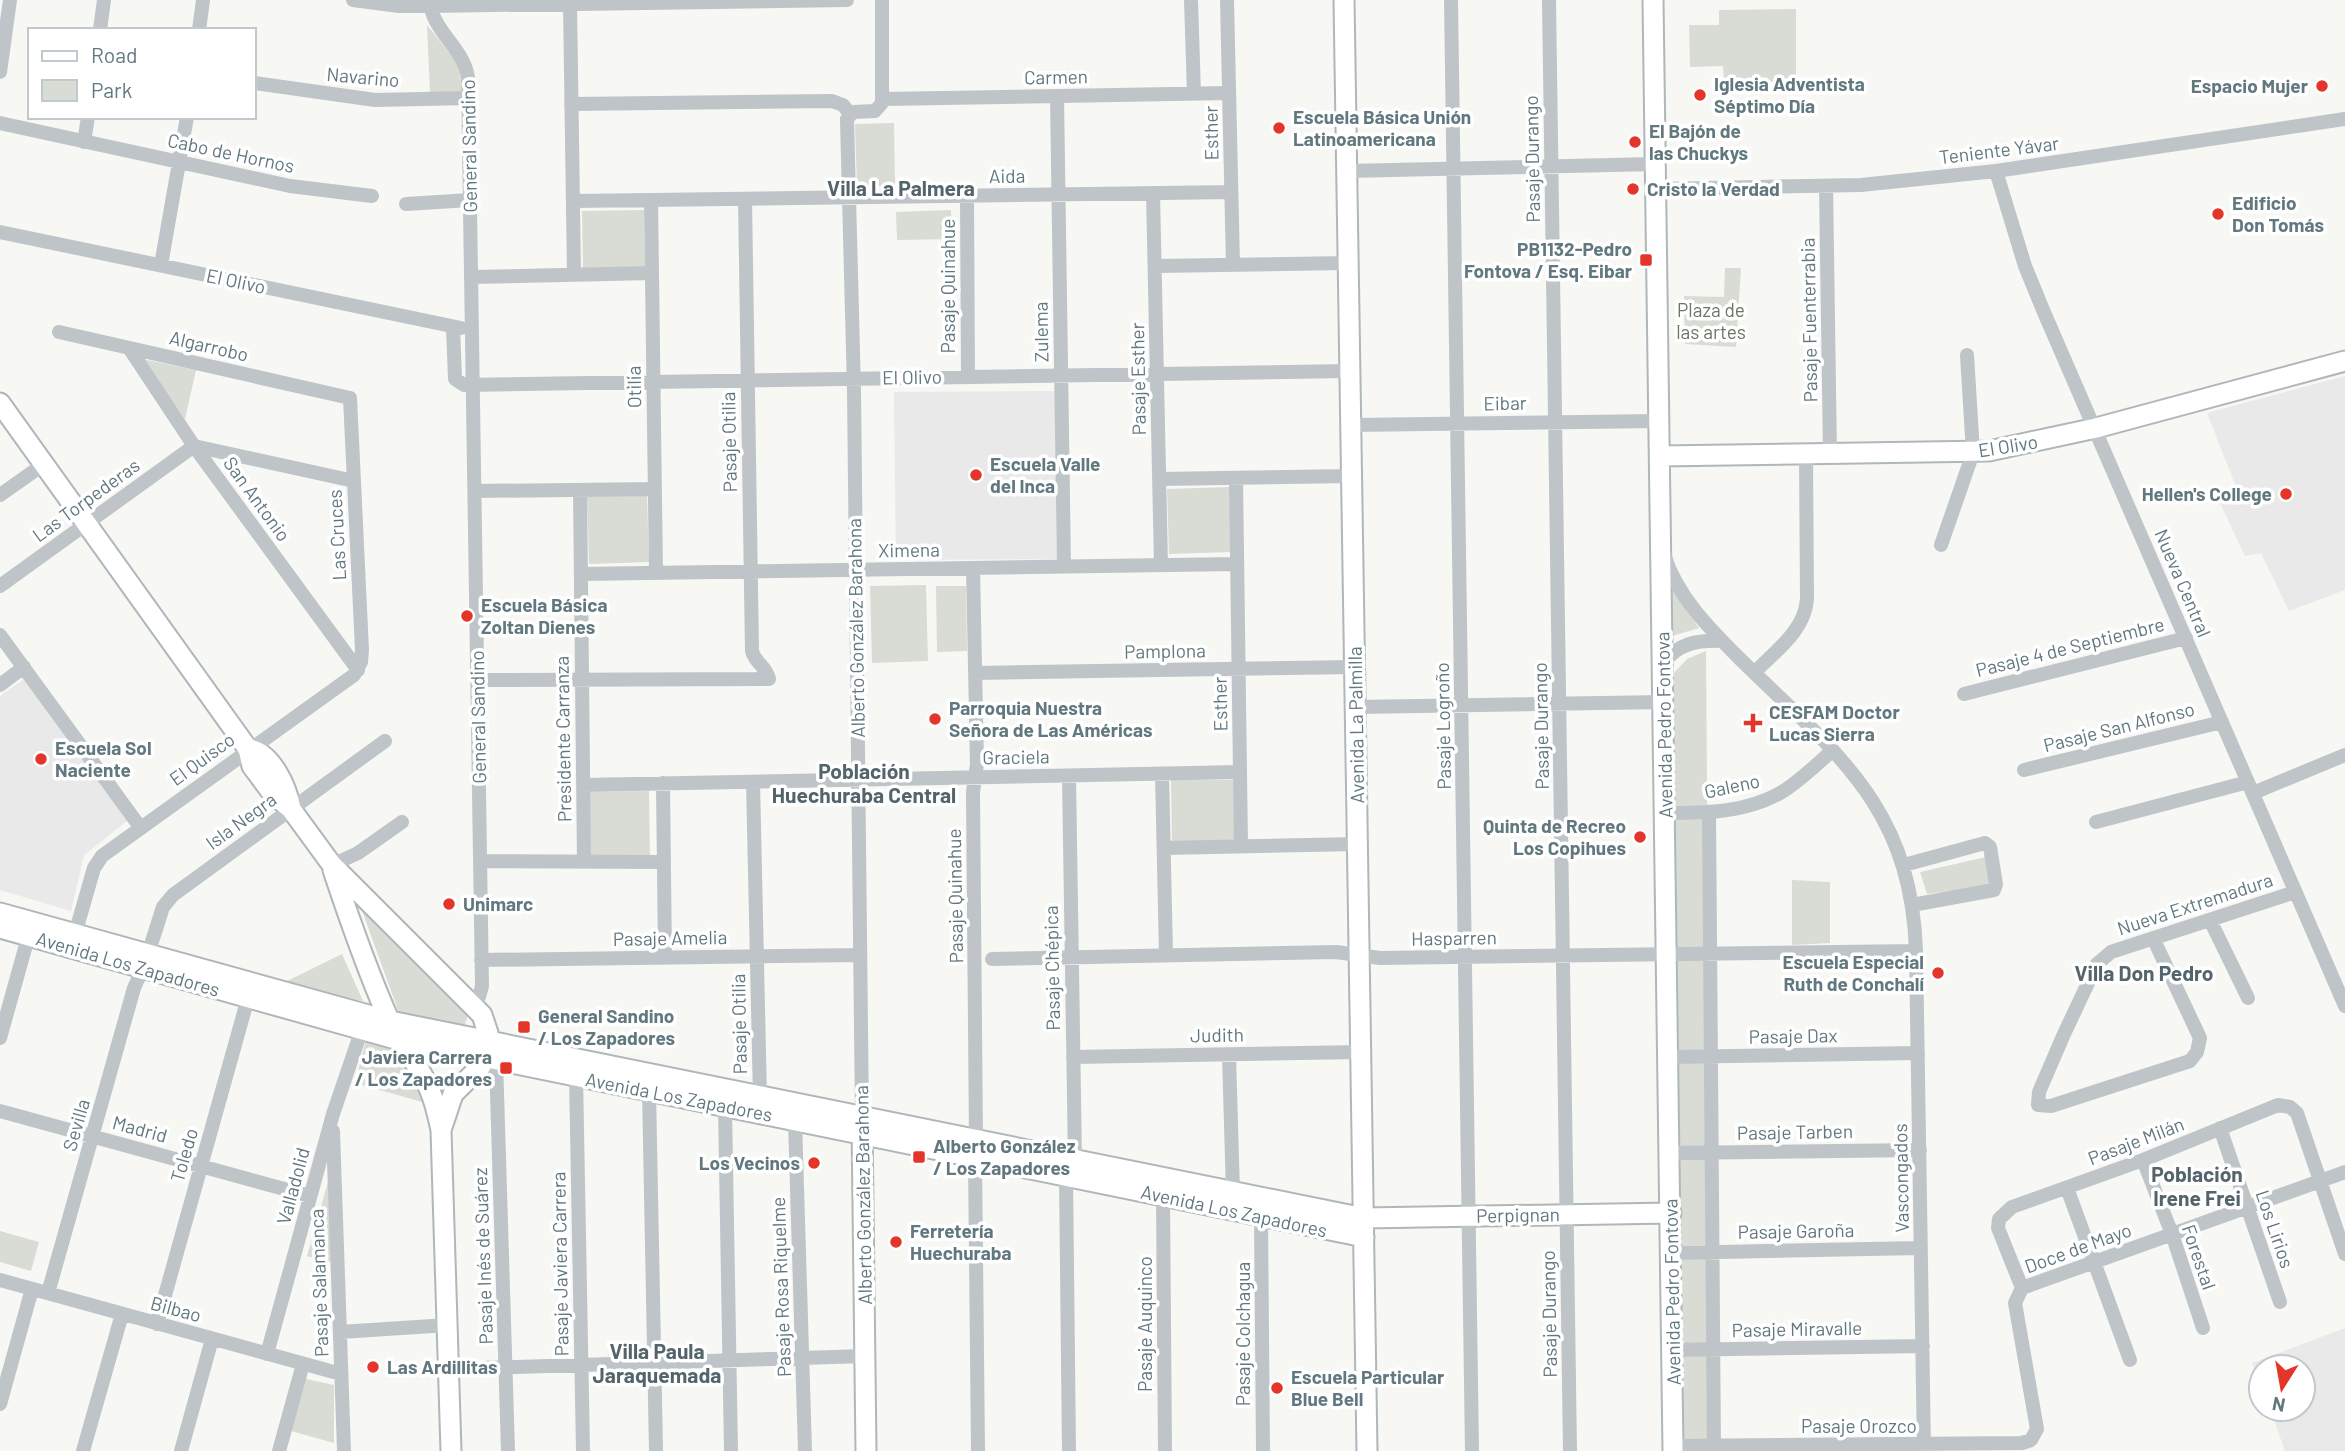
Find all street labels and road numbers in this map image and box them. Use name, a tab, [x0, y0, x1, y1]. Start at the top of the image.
street label: Navarino	[326, 62, 401, 91]
street label: Carmen	[1024, 64, 1088, 89]
street label: General Sandino	[456, 79, 481, 213]
street label: Pasaje Durango	[1519, 95, 1544, 223]
street label: Esther	[1199, 105, 1222, 161]
street label: Cabo de Hornos	[166, 128, 297, 177]
street label: Teniente Yávar	[1938, 131, 2060, 168]
street label: Aida	[989, 164, 1025, 187]
street label: Pasaje Quinahue	[936, 219, 959, 353]
street label: Pasaje Fuenterrabia	[1796, 238, 1821, 402]
street label: El Olivo	[204, 263, 268, 298]
street label: Zulema	[1028, 302, 1053, 362]
street label: Pasaje Esther	[1125, 322, 1150, 436]
street label: Algarrobo	[167, 325, 251, 366]
street label: El Olivo	[882, 364, 942, 389]
street label: Otilia	[622, 366, 645, 408]
street label: Pasaje Otilia	[716, 391, 741, 493]
street label: Eibar	[1483, 391, 1527, 414]
street label: El Olivo	[1977, 429, 2039, 462]
street label: San Antonio	[219, 452, 296, 546]
street label: Las Torpederas	[28, 453, 144, 546]
street label: Las Cruces	[323, 489, 350, 581]
street label: Alberto González Barahona	[842, 518, 869, 738]
street label: Nueva Central	[2150, 525, 2217, 640]
street label: Ximena	[878, 537, 940, 562]
street label: Pasaje 4 de Septiembre	[1973, 612, 2167, 681]
street label: Avenida Pedro Fontova	[1650, 631, 1677, 819]
street label: Pamplona	[1124, 638, 1206, 663]
street label: Avenida La Palmilla	[1343, 646, 1368, 804]
street label: General Sandino	[465, 650, 490, 784]
street label: Presidente Carranza	[550, 656, 575, 822]
street label: Pasaje Logroño	[1430, 662, 1455, 790]
street label: Pasaje Durango	[1528, 662, 1553, 790]
street label: Esther	[1208, 676, 1231, 732]
street label: Pasaje San Alfonso	[2041, 697, 2197, 756]
street label: El Quisco	[165, 727, 239, 790]
street label: Graciela	[982, 744, 1050, 769]
street label: Galeno	[1702, 768, 1762, 803]
street label: Isla Negra	[201, 787, 281, 854]
street label: Pasaje Quinahue	[942, 828, 967, 964]
street label: Nueva Extremadura	[2114, 868, 2276, 940]
street label: Pasaje Chépica	[1039, 905, 1064, 1031]
street label: Pasaje Amelia	[613, 925, 727, 950]
street label: Hasparren	[1411, 925, 1497, 950]
street label: Avenida Los Zapadores	[34, 926, 223, 1001]
street label: Pasaje Otilia	[726, 973, 751, 1075]
street label: Judith	[1190, 1023, 1244, 1046]
street label: Pasaje Dax	[1748, 1023, 1838, 1048]
street label: Avenida Los Zapadores	[584, 1067, 774, 1126]
street label: Alberto González Barahona	[849, 1085, 876, 1305]
street label: Sevilla	[57, 1096, 94, 1154]
street label: Madrid	[110, 1110, 170, 1147]
street label: Pasaje Milán	[2085, 1112, 2187, 1169]
street label: Pasaje Tarben	[1737, 1119, 1853, 1144]
street label: Vascongados	[1888, 1123, 1913, 1233]
street label: Toledo	[165, 1125, 202, 1184]
street label: Valladolid	[271, 1145, 314, 1227]
street label: Pasaje Inés de Suárez	[468, 1167, 497, 1345]
street label: Pasaje Javiera Carrera	[546, 1171, 573, 1357]
street label: Avenida Los Zapadores	[1139, 1180, 1329, 1241]
street label: Los Lirios	[2251, 1187, 2300, 1271]
street label: Pasaje Rosa Riquelme	[766, 1197, 795, 1377]
street label: Avenida Pedro Fontova	[1658, 1198, 1685, 1386]
street label: Perpignan	[1476, 1202, 1560, 1227]
street label: Pasaje Salamanca	[304, 1209, 333, 1358]
street label: Pasaje Garoña	[1737, 1218, 1855, 1243]
street label: Doce de Mayo	[2021, 1218, 2134, 1278]
street label: Forestal	[2178, 1221, 2221, 1292]
street label: Pasaje Durango	[1536, 1250, 1561, 1378]
street label: Pasaje Auquinco	[1133, 1256, 1156, 1392]
street label: Pasaje Colchagua	[1231, 1262, 1254, 1406]
street label: Bilbao	[148, 1291, 204, 1326]
street label: Pasaje Miravalle	[1731, 1316, 1863, 1341]
street label: Pasaje Orozco	[1801, 1414, 1917, 1437]

